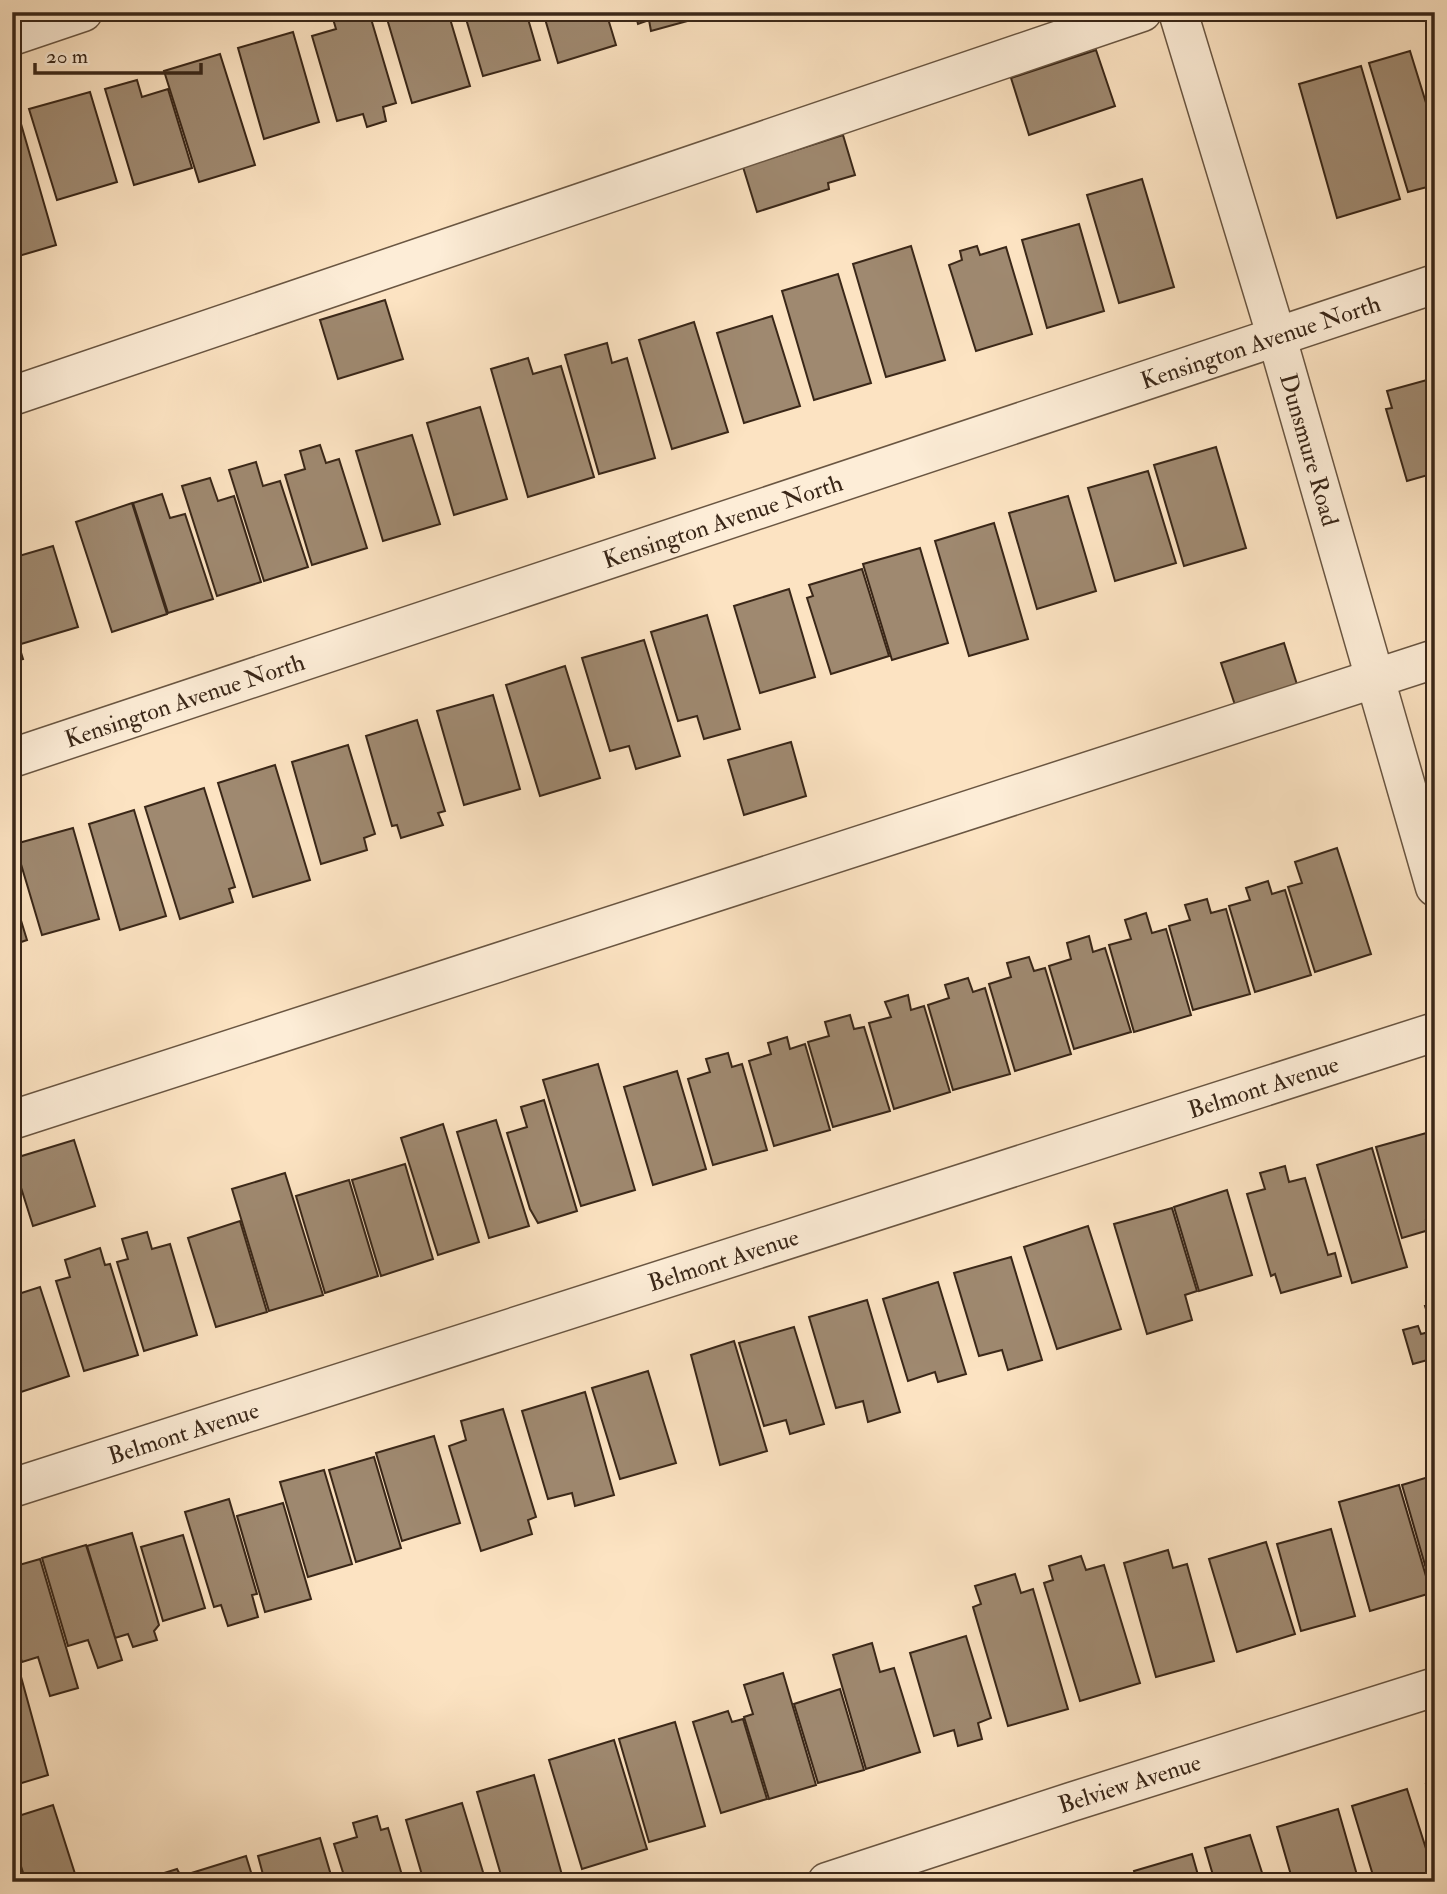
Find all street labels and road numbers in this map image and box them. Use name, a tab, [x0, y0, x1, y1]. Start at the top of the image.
street label: Kensington Avenue North	[1137, 288, 1385, 396]
street label: Dunsmure Road	[1272, 370, 1346, 530]
street label: Kensington Avenue North	[599, 467, 847, 576]
street label: Kensington Avenue North	[61, 646, 309, 755]
street label: Belmont Avenue	[1184, 1048, 1343, 1126]
street label: Belmont Avenue	[644, 1221, 803, 1299]
street label: Belmont Avenue	[104, 1394, 263, 1472]
street label: Belview Avenue	[1054, 1746, 1205, 1821]

